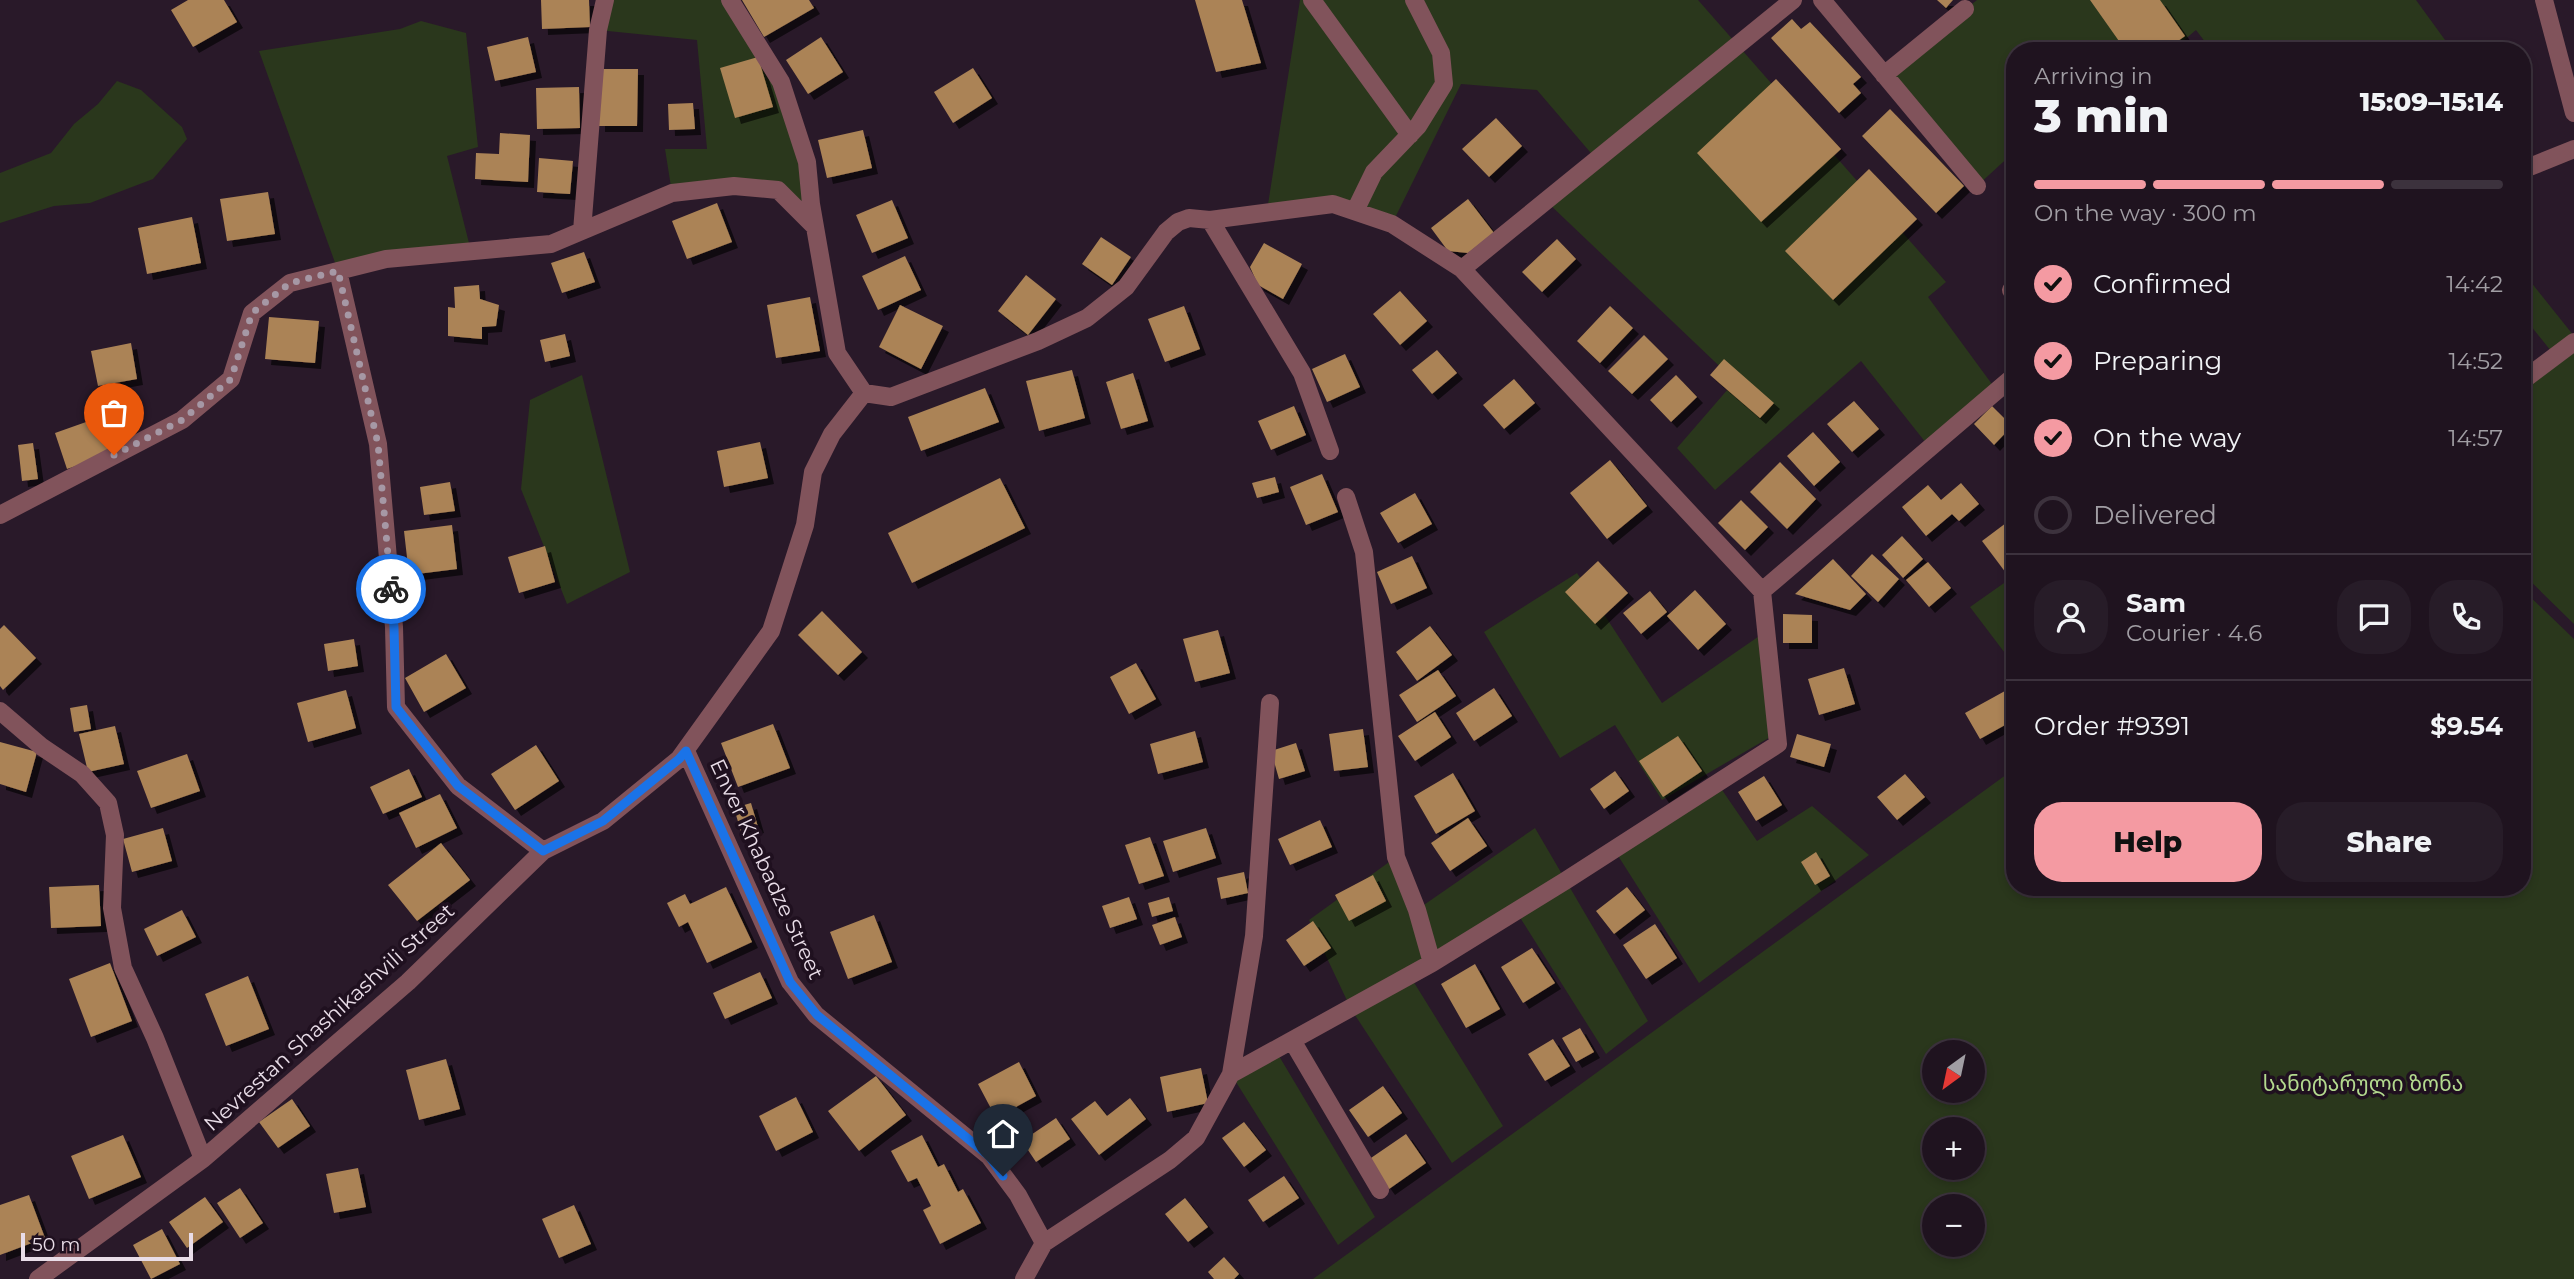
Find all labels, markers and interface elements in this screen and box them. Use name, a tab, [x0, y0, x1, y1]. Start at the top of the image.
text: Arriving in	[2034, 62, 2153, 90]
text: 15:09–15:14	[2360, 86, 2503, 118]
text: 3 min	[2034, 87, 2170, 144]
text: On the way · 300 m	[2034, 199, 2257, 227]
icon: check	[2034, 265, 2072, 303]
text: Confirmed	[2093, 268, 2232, 300]
text: 14:42	[2446, 270, 2503, 298]
icon: check	[2034, 342, 2072, 380]
text: Preparing	[2093, 345, 2222, 377]
text: 14:52	[2449, 347, 2503, 375]
pin	[84, 383, 144, 455]
icon: bag	[95, 394, 133, 432]
icon: check	[2034, 419, 2072, 457]
text: On the way	[2093, 422, 2241, 454]
text: 14:57	[2448, 424, 2503, 452]
text: Delivered	[2093, 499, 2217, 531]
courier	[356, 554, 426, 624]
icon: bike	[372, 570, 410, 608]
button: person	[2034, 580, 2108, 654]
button: chat	[2337, 580, 2411, 654]
button: phone	[2429, 580, 2503, 654]
text: Sam	[2126, 587, 2186, 619]
text: Courier · 4.6	[2126, 619, 2262, 647]
text: Order #9391	[2034, 710, 2190, 742]
text: $9.54	[2430, 710, 2503, 742]
street label: Enver Khabadze Street	[705, 755, 829, 983]
button: Help	[2034, 802, 2262, 882]
button: Share	[2276, 802, 2503, 882]
street label: Nevrestan Shashikashvili Street	[199, 898, 459, 1136]
north arrow	[1922, 1040, 1984, 1102]
map controls	[1922, 1040, 1985, 1257]
park label: სანიტარული ზონა	[2263, 1071, 2463, 1097]
pin	[973, 1104, 1033, 1176]
icon: home	[984, 1115, 1022, 1153]
button: +	[1922, 1117, 1985, 1180]
button: −	[1922, 1194, 1985, 1257]
scale bar	[21, 1230, 192, 1262]
text: 50 m	[32, 1233, 80, 1256]

